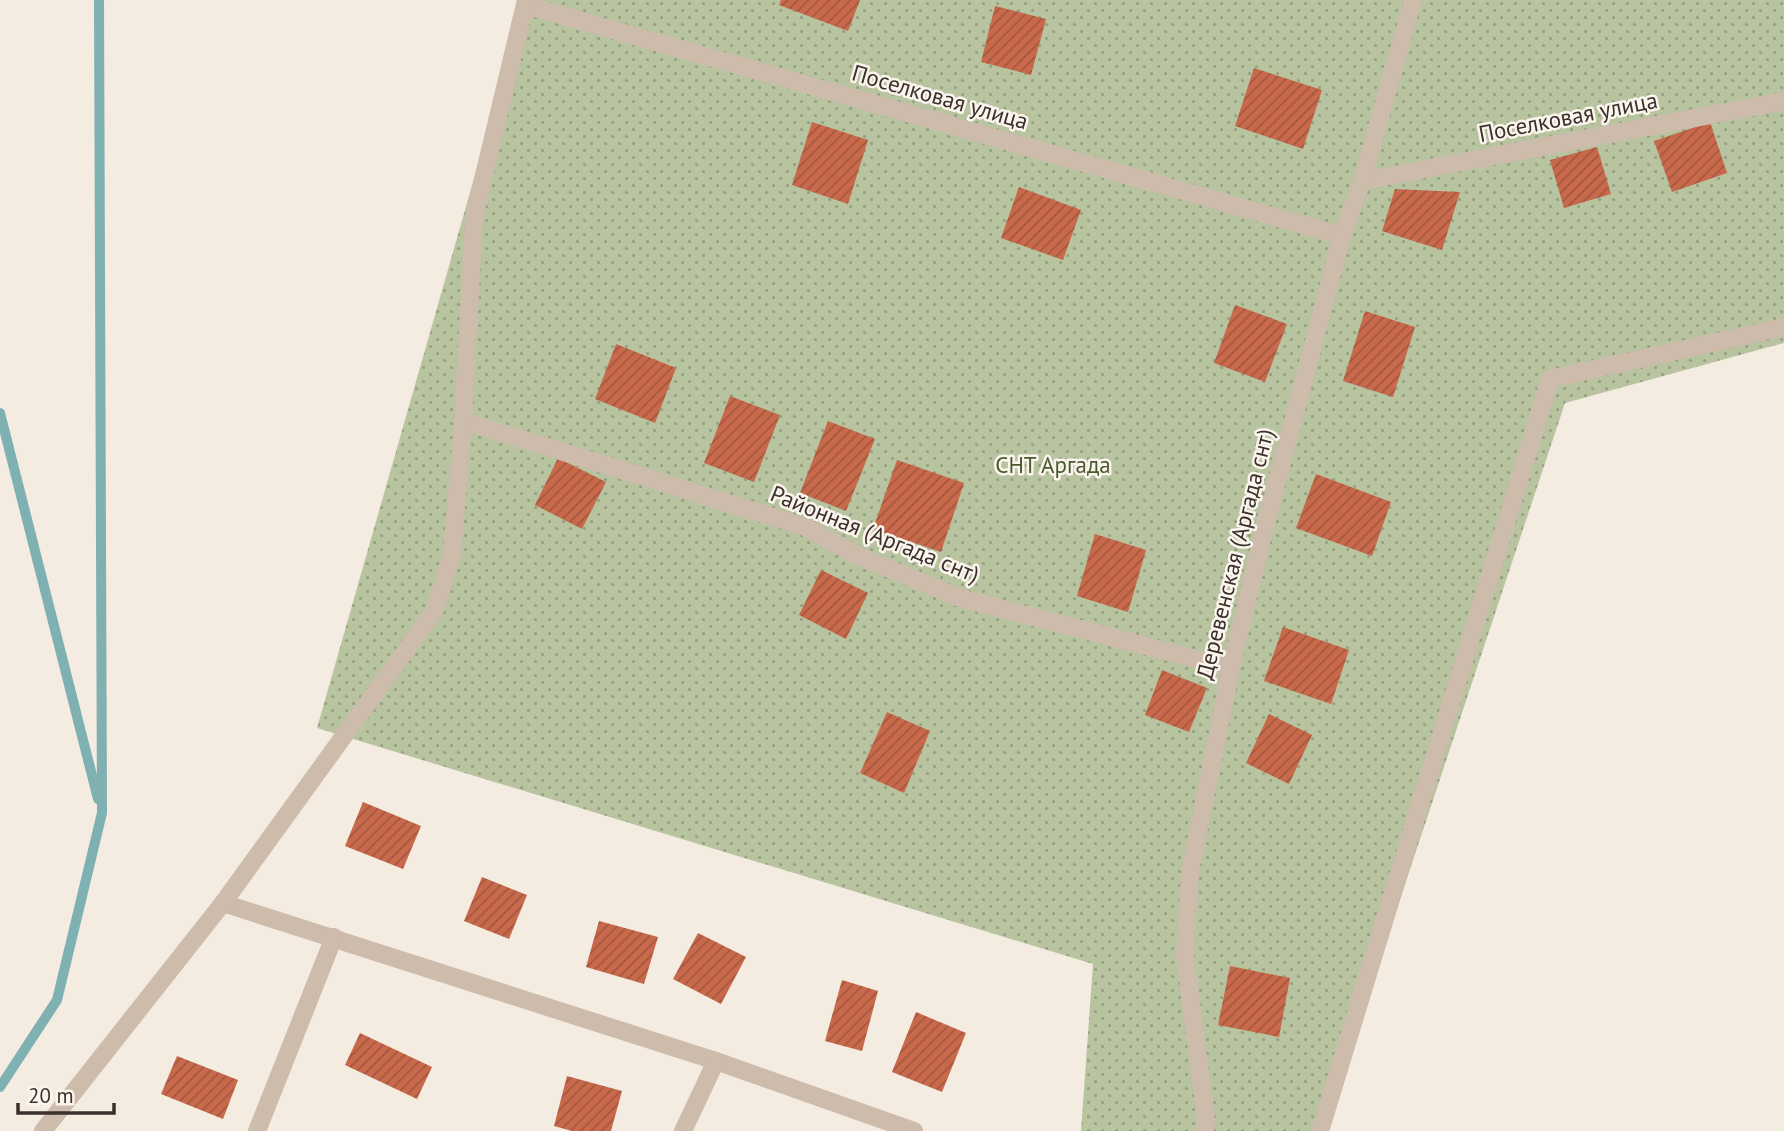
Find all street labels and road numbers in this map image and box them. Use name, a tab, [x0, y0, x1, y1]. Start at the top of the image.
street label: Поселковая улица	[849, 58, 1031, 135]
street label: Поселковая улица	[1476, 85, 1660, 148]
street label: Деревенская (Аргада снт)	[1189, 426, 1280, 682]
street label: Районная (Аргада снт)	[767, 478, 984, 589]

